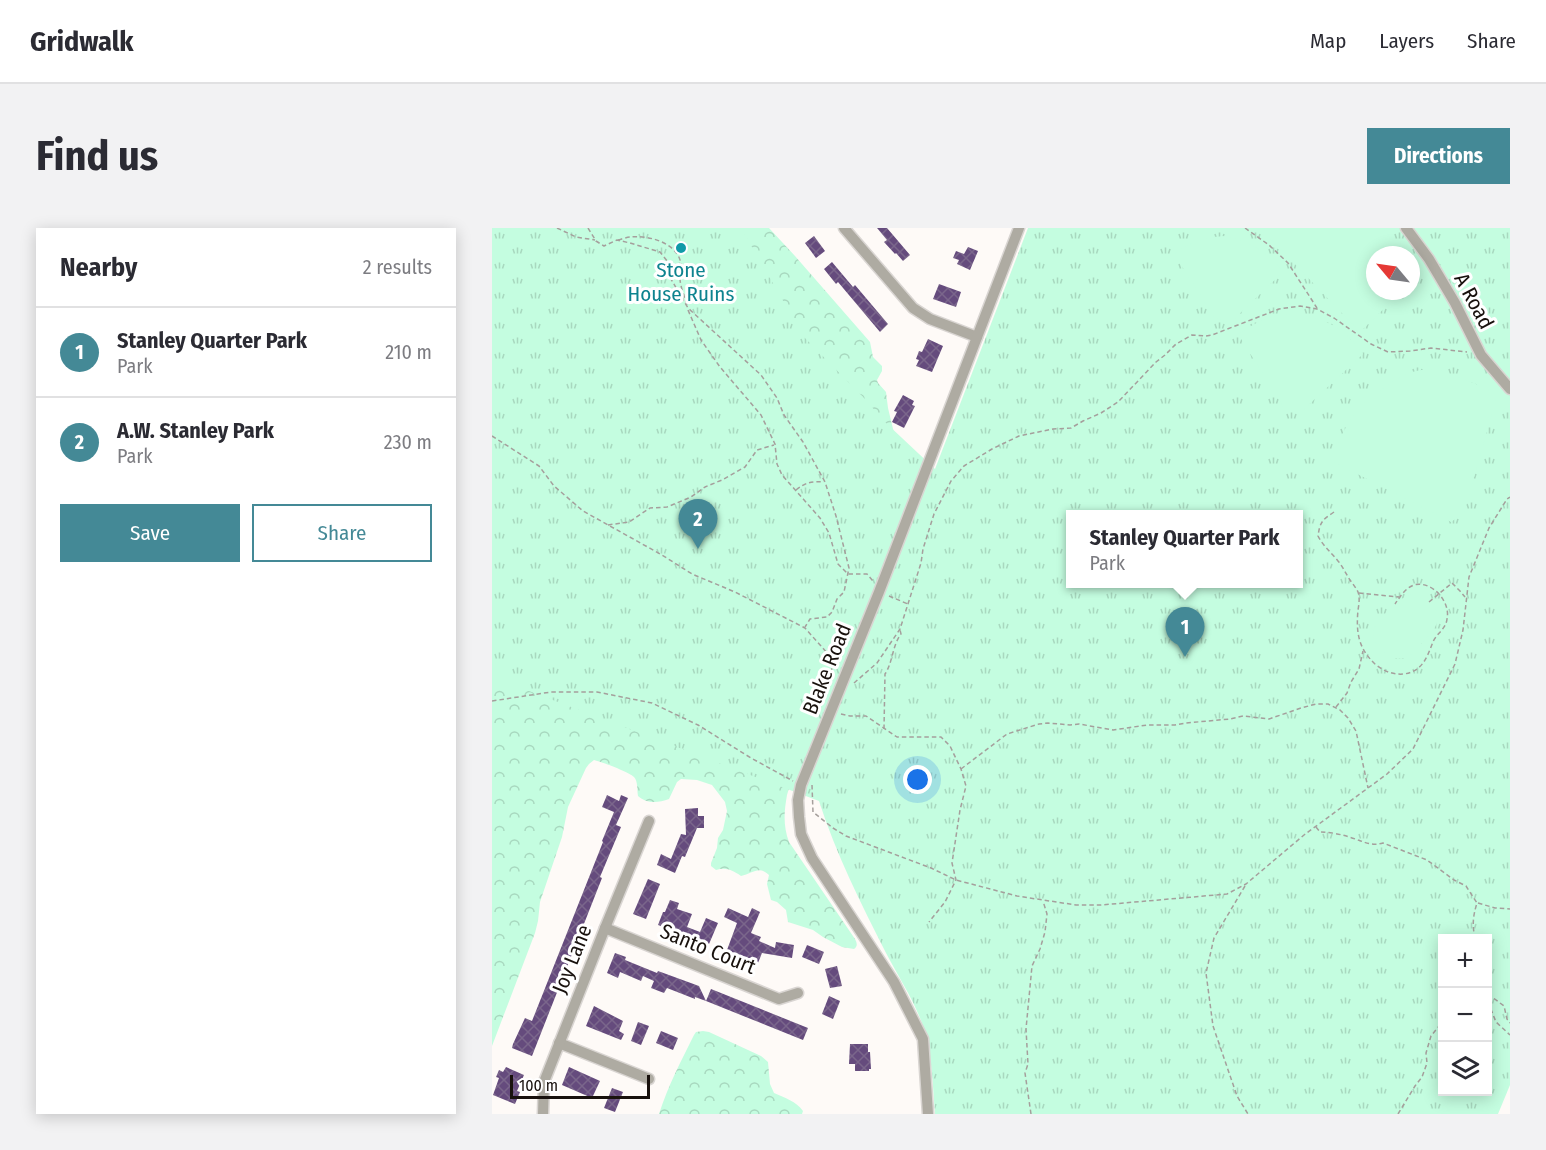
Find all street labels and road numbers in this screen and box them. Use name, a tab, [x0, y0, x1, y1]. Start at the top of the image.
street label: A Road	[1449, 269, 1499, 333]
street label: Blake Road	[797, 620, 857, 718]
street label: Santo Court	[656, 918, 760, 980]
street label: Joy Lane	[546, 921, 598, 997]

